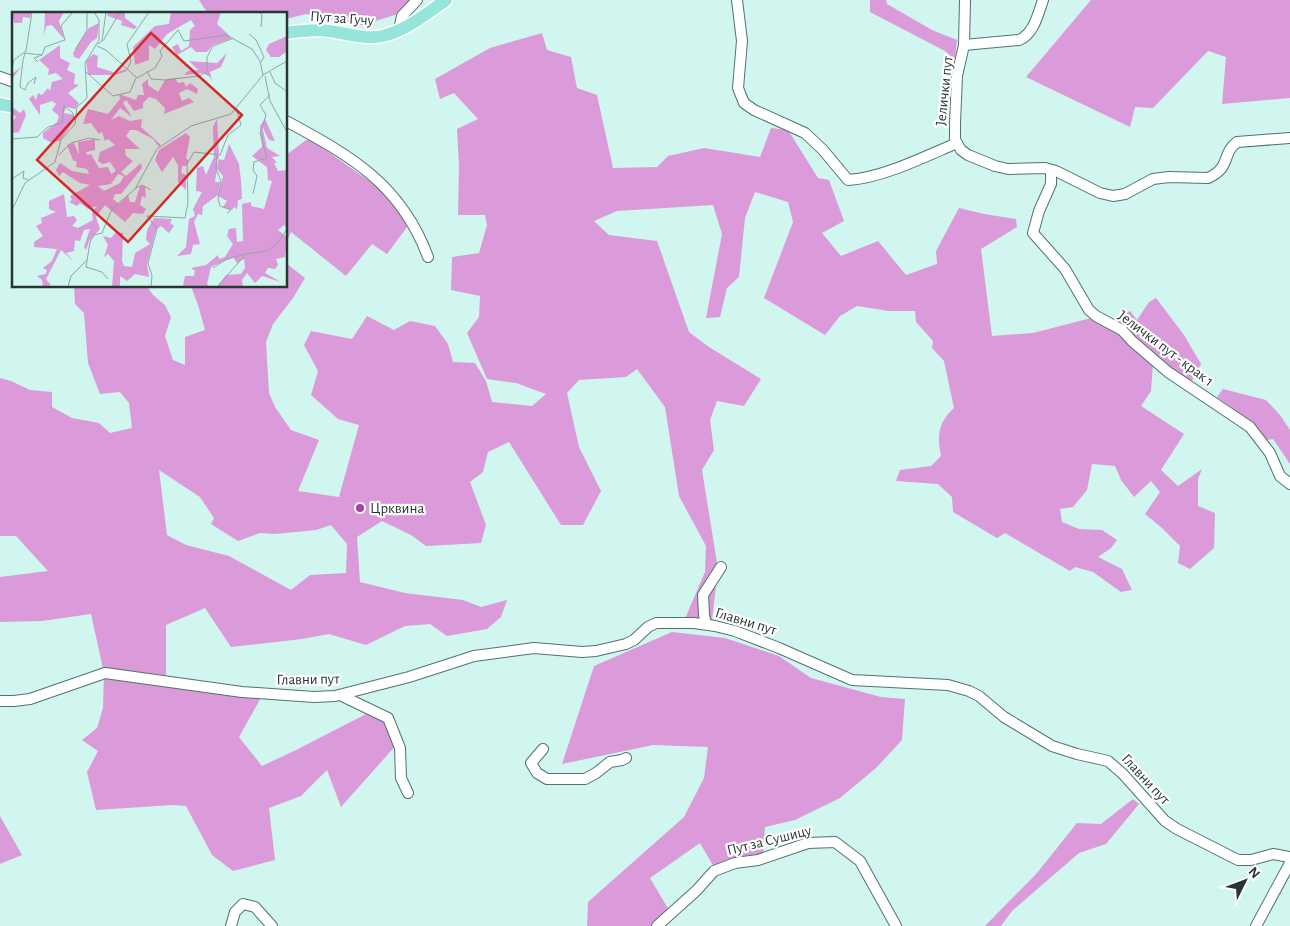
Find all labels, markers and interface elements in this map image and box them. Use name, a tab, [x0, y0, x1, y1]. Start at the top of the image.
street label: Пут за Гучу	[310, 9, 375, 28]
inset map	[12, 12, 288, 288]
street label: Јелички пут	[933, 55, 956, 127]
street label: Јелички пут - крак 1	[1115, 308, 1216, 389]
place label: Црквина	[370, 501, 424, 516]
marker: Црквина	[354, 502, 366, 514]
street label: Главни пут	[713, 605, 779, 638]
street label: Главни пут	[276, 671, 340, 688]
street label: Главни пут	[1119, 751, 1173, 808]
street label: Пут за Сушицу	[725, 823, 813, 858]
north arrow	[1220, 856, 1270, 906]
text: N	[1245, 865, 1262, 881]

